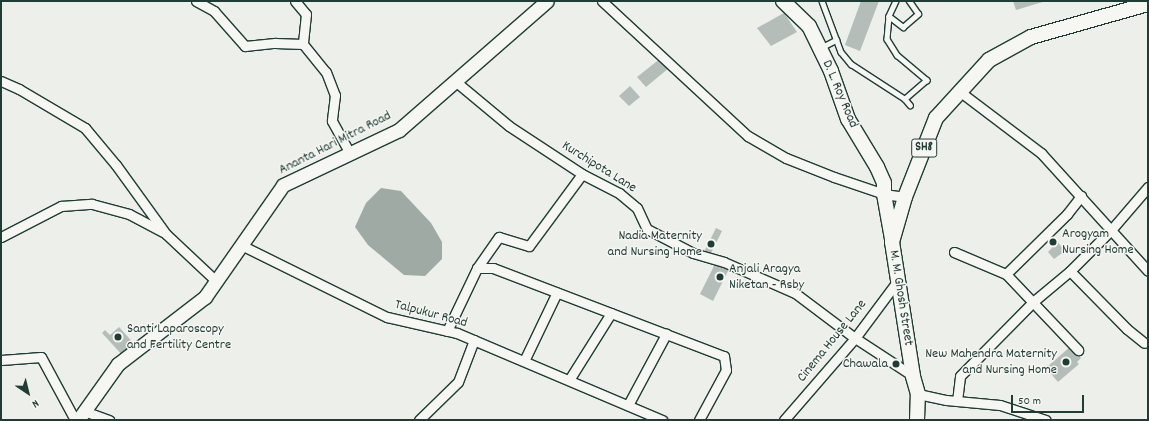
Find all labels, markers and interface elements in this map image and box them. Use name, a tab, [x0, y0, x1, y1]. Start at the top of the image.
street label: D. L. Roy Road	[818, 58, 862, 130]
street label: Ananta Hari Mitra Road	[276, 107, 394, 179]
street label: Kurchipota Lane	[559, 137, 639, 197]
road number: SH8	[911, 137, 937, 159]
place label: Arogyam Nursing Home	[1062, 226, 1134, 258]
place label: Nadia Maternity and Nursing Home	[608, 228, 702, 260]
marker: Arogyam Nursing Home	[1047, 236, 1059, 248]
marker: Nadia Maternity and Nursing Home	[705, 238, 717, 250]
street label: M. M. Ghosh Street	[885, 249, 917, 347]
place label: Anjali Aragya Niketan - Rsby	[729, 261, 804, 294]
marker: Anjali Aragya Niketan - Rsby	[714, 271, 726, 283]
street label: Talpukur Road	[393, 296, 469, 332]
street label: Cinema House Lane	[794, 296, 870, 386]
place label: Santi Laparoscopy and Fertility Centre	[127, 321, 231, 354]
marker: Santi Laparoscopy and Fertility Centre	[112, 331, 124, 343]
place label: New Mahendra Maternity and Nursing Home	[925, 346, 1057, 378]
place label: Chawala	[843, 356, 888, 372]
marker: New Mahendra Maternity and Nursing Home	[1060, 356, 1072, 368]
marker: Chawala	[891, 359, 901, 369]
north arrow	[8, 373, 48, 413]
scale bar	[1013, 387, 1086, 413]
text: 50 m	[1018, 393, 1041, 410]
text: N	[28, 395, 42, 411]

